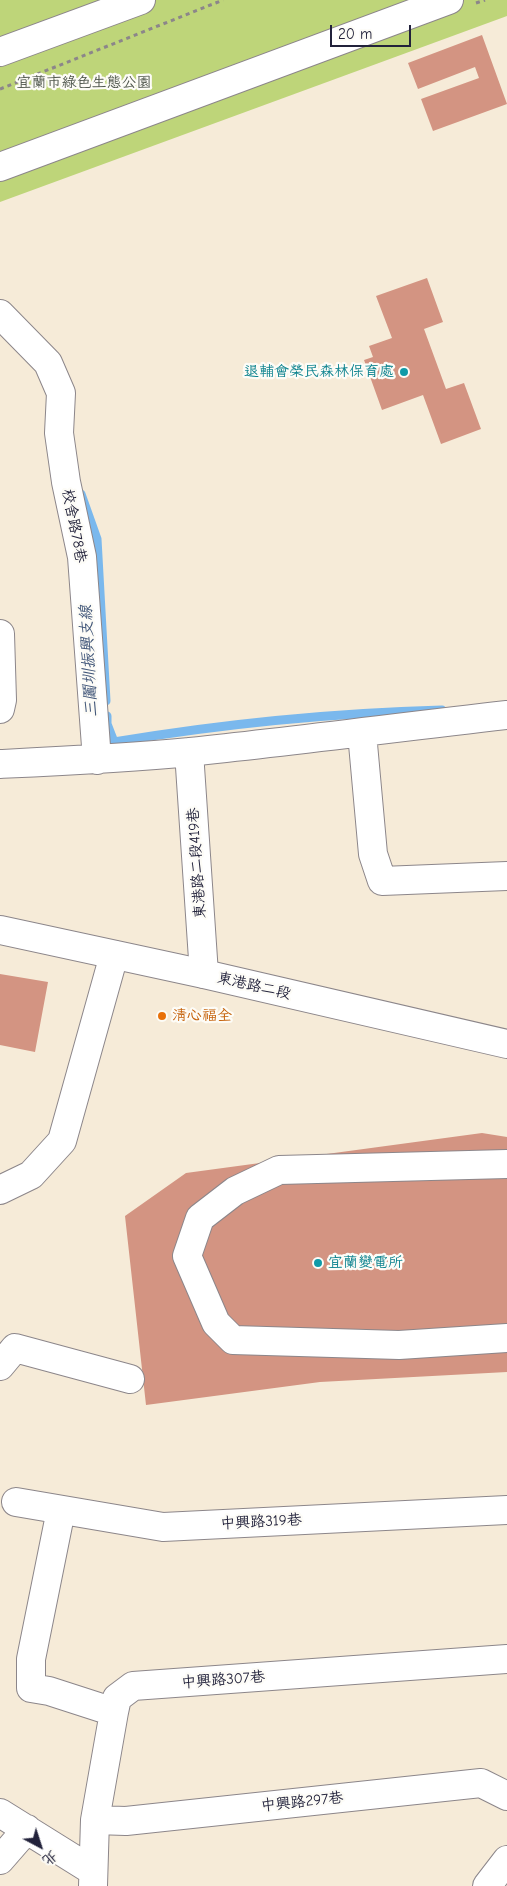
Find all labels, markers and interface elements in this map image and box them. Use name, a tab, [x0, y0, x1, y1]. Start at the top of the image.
scale bar	[332, 15, 413, 47]
text: 20 m	[338, 25, 372, 43]
park label: 宜蘭市綠色生態公園	[17, 74, 151, 92]
place label: 退輔會榮民森林保育處	[244, 363, 394, 381]
marker: 退輔會榮民森林保育處	[398, 366, 410, 378]
street label: 校舍路78巷	[58, 488, 90, 564]
water label: 三鬮圳振興支線	[76, 605, 102, 717]
street label: 東港路二段419巷	[184, 807, 210, 919]
street label: 東港路二段	[215, 969, 293, 1003]
place label: 清心福全	[172, 1007, 232, 1025]
marker: 清心福全	[156, 1010, 168, 1022]
place label: 宜蘭變電所	[328, 1254, 403, 1272]
marker: 宜蘭變電所	[312, 1257, 324, 1269]
street label: 中興路319巷	[220, 1511, 302, 1533]
street label: 中興路307巷	[181, 1668, 265, 1692]
street label: 中興路297巷	[260, 1789, 344, 1815]
north arrow	[15, 1821, 65, 1871]
text: 北	[39, 1847, 61, 1869]

